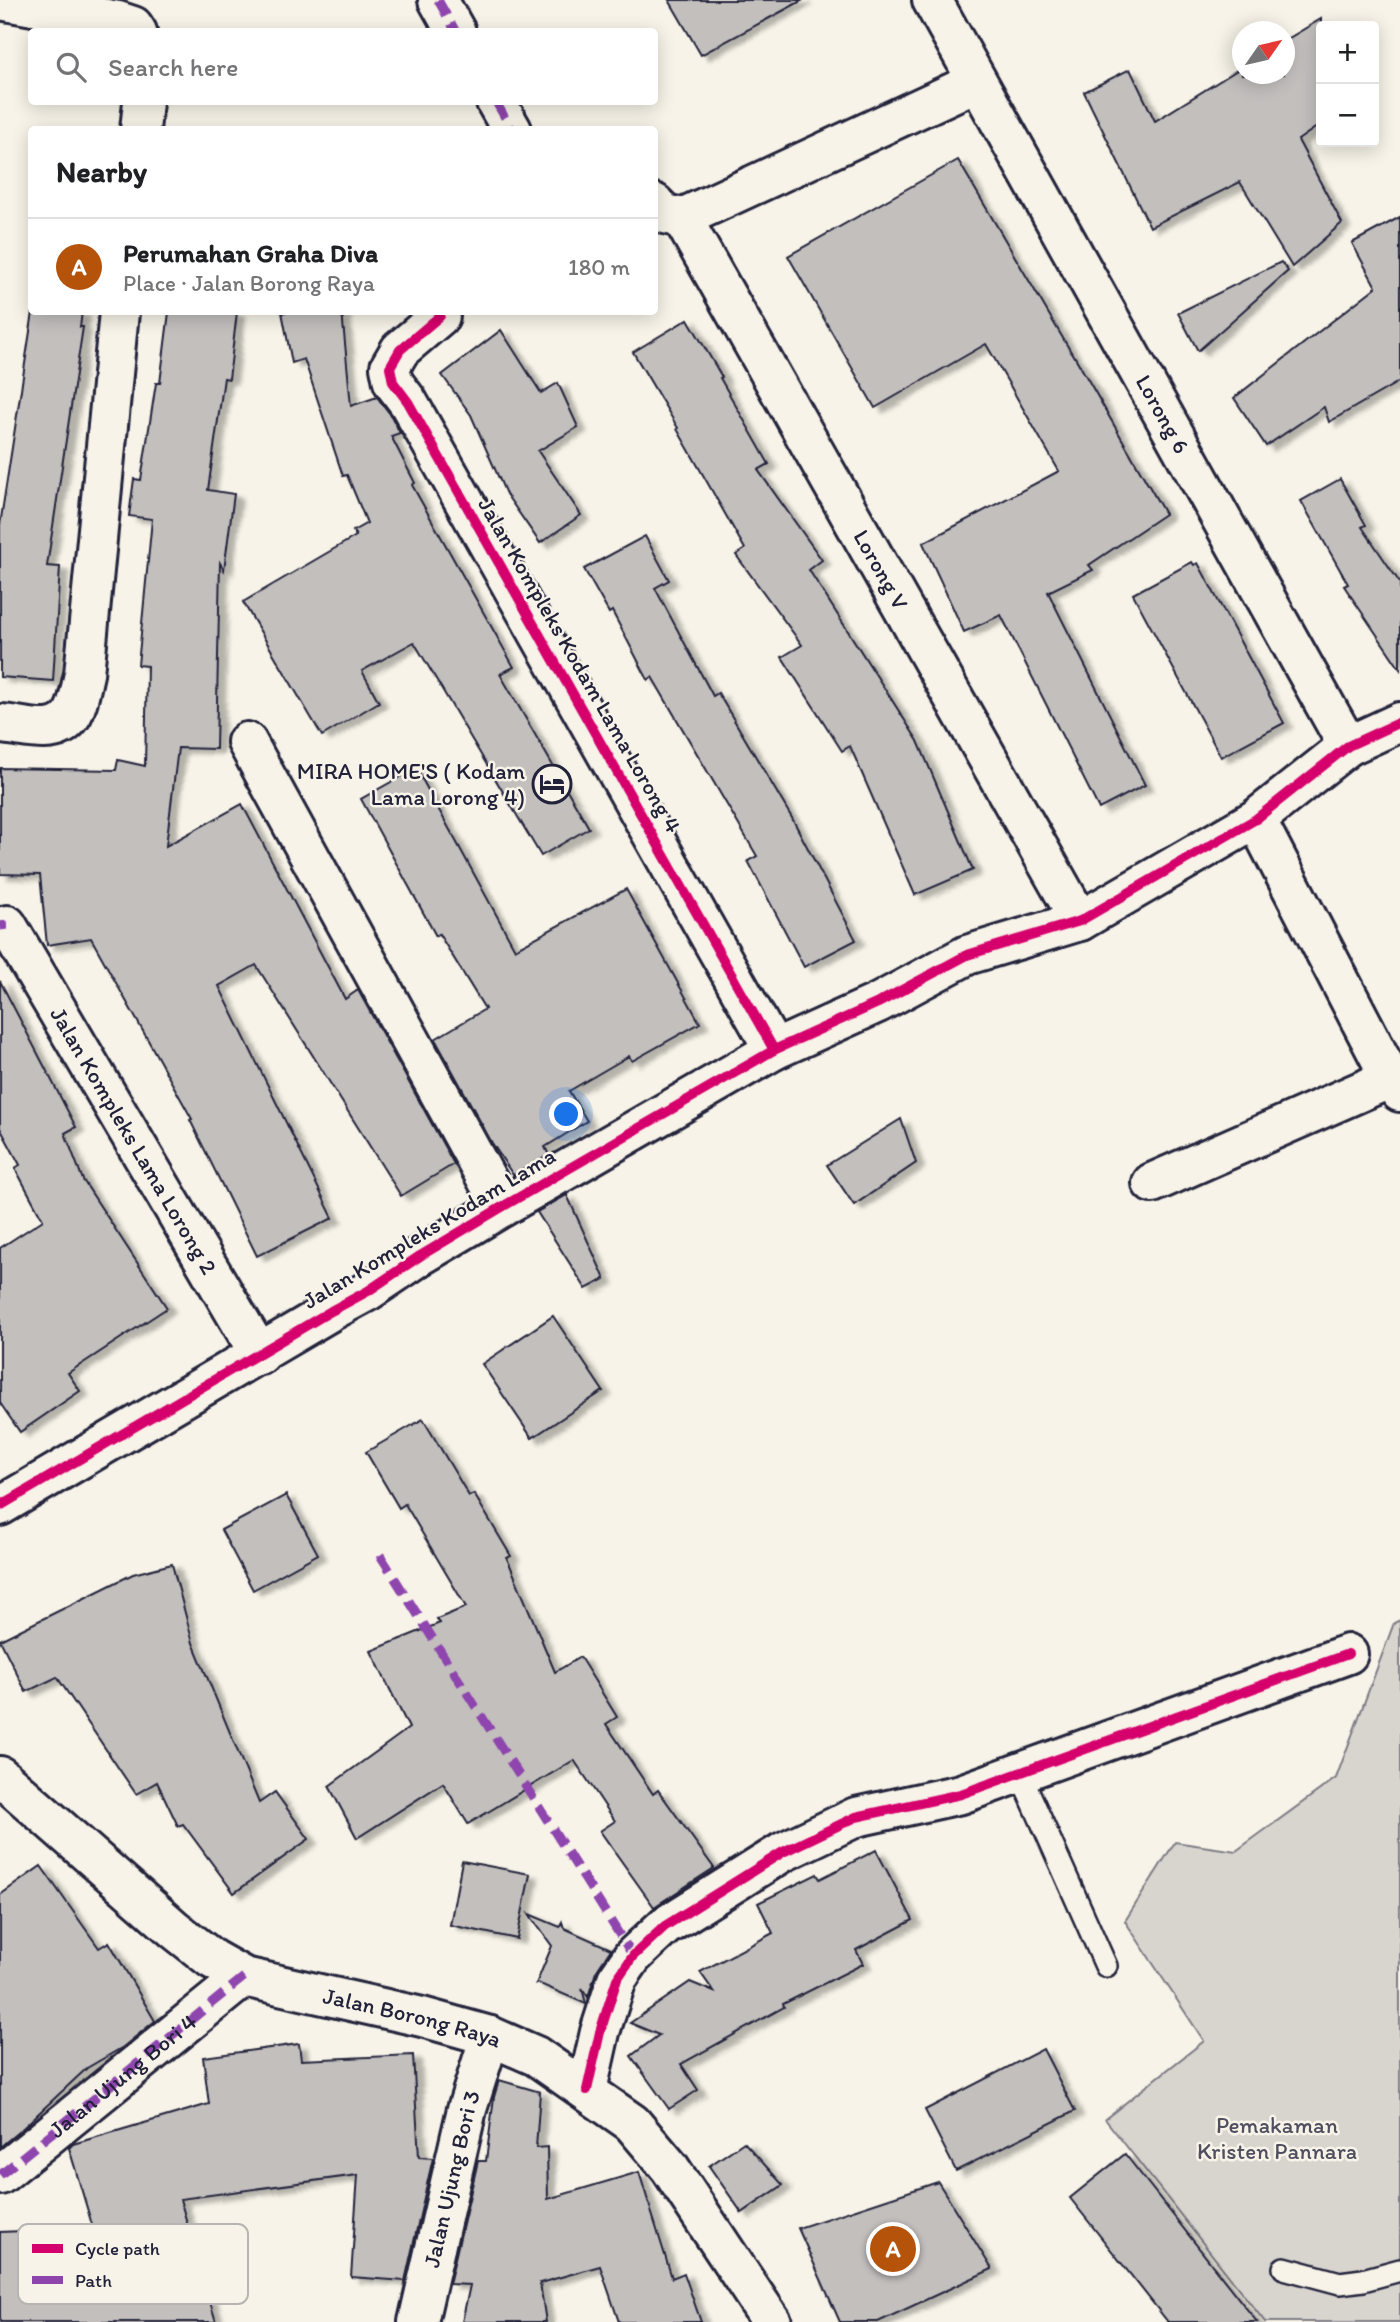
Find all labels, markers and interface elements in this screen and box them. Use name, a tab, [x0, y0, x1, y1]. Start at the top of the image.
north arrow	[1232, 21, 1295, 84]
map controls	[1316, 21, 1379, 147]
button: +	[1316, 21, 1379, 84]
search box	[28, 28, 658, 105]
icon: search	[52, 48, 90, 86]
text: Search here	[108, 51, 238, 83]
button: −	[1316, 84, 1379, 147]
text: Nearby	[56, 153, 147, 190]
text: Perumahan Graha Diva	[123, 237, 378, 269]
text: A	[72, 253, 86, 281]
text: 180 m	[568, 253, 630, 281]
text: Place · Jalan Borong Raya	[123, 269, 375, 297]
street label: Lorong 6	[1130, 370, 1196, 458]
street label: Jalan Kompleks Kodam Lama Lorong 4	[472, 492, 688, 838]
street label: Lorong V	[847, 525, 915, 615]
place label: MIRA HOME'S ( Kodam Lama Lorong 4)	[297, 757, 525, 811]
hotel icon: MIRA HOME'S ( Kodam Lama Lorong 4)	[531, 763, 573, 805]
street label: Jalan Kompleks Lama Lorong 2	[44, 1002, 223, 1279]
your location	[549, 1097, 583, 1131]
street label: Jalan Kompleks Kodam Lama	[298, 1141, 560, 1315]
street label: Jalan Borong Raya	[321, 1981, 506, 2054]
street label: Jalan Ujung Bori 4	[43, 2007, 202, 2144]
street label: Jalan Ujung Bori 3	[417, 2087, 486, 2270]
park label: Pemakaman Kristen Pannara	[1197, 2111, 1357, 2165]
pin: A	[870, 2223, 916, 2275]
legend	[18, 2224, 248, 2304]
text: Cycle path	[75, 2237, 160, 2260]
text: Path	[75, 2269, 112, 2292]

